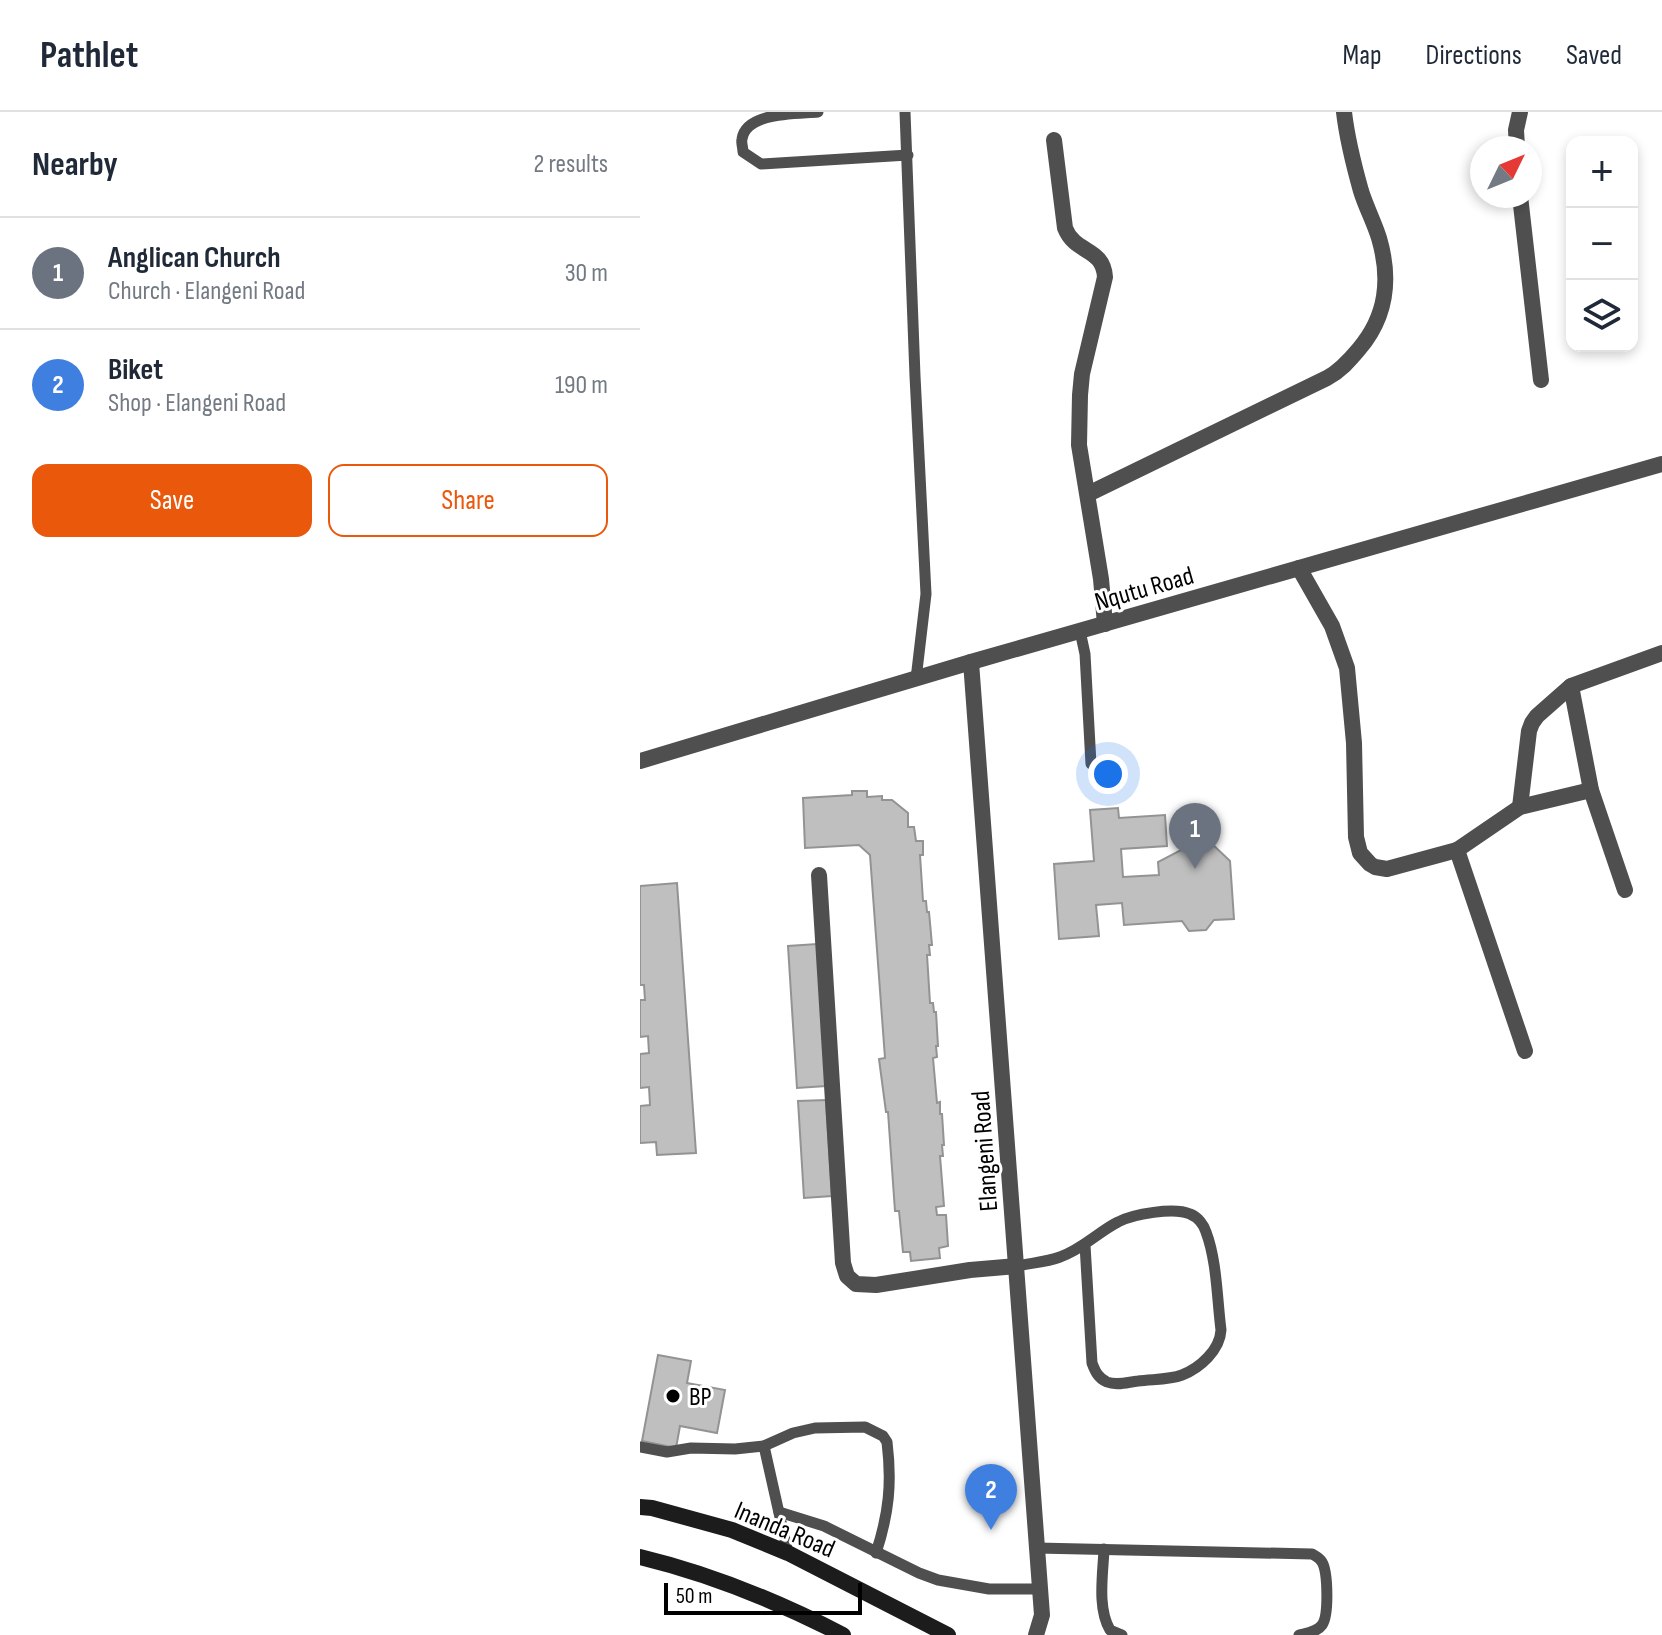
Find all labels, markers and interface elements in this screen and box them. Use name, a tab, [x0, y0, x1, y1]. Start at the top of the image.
text: Pathlet	[40, 33, 138, 78]
text: Map	[1343, 39, 1382, 72]
text: Directions	[1426, 39, 1522, 72]
text: Saved	[1566, 39, 1622, 72]
north arrow	[1470, 136, 1542, 208]
map controls	[1566, 136, 1638, 352]
button: +	[1566, 136, 1638, 208]
text: Nearby	[32, 144, 118, 185]
text: 2 results	[534, 149, 608, 180]
button: −	[1566, 208, 1638, 280]
text: Anglican Church	[108, 240, 281, 276]
text: 1	[53, 258, 63, 289]
text: 30 m	[565, 258, 608, 289]
text: Church · Elangeni Road	[108, 276, 305, 307]
button: layers	[1566, 280, 1638, 352]
text: Biket	[108, 352, 163, 388]
text: 2	[52, 370, 64, 401]
text: 190 m	[555, 370, 608, 401]
text: Shop · Elangeni Road	[108, 388, 286, 419]
button: Save	[32, 464, 312, 537]
button: Share	[328, 464, 608, 537]
street label: Nqutu Road	[1091, 561, 1197, 618]
your location	[1088, 754, 1128, 794]
pin: 1	[1169, 803, 1221, 869]
street label: Elangeni Road	[966, 1090, 1005, 1212]
place label: BP	[689, 1382, 712, 1413]
marker: BP	[664, 1387, 682, 1405]
pin: 2	[965, 1464, 1017, 1530]
street label: Inanda Road	[730, 1495, 839, 1565]
scale bar	[664, 1579, 862, 1615]
text: 50 m	[676, 1583, 712, 1610]

